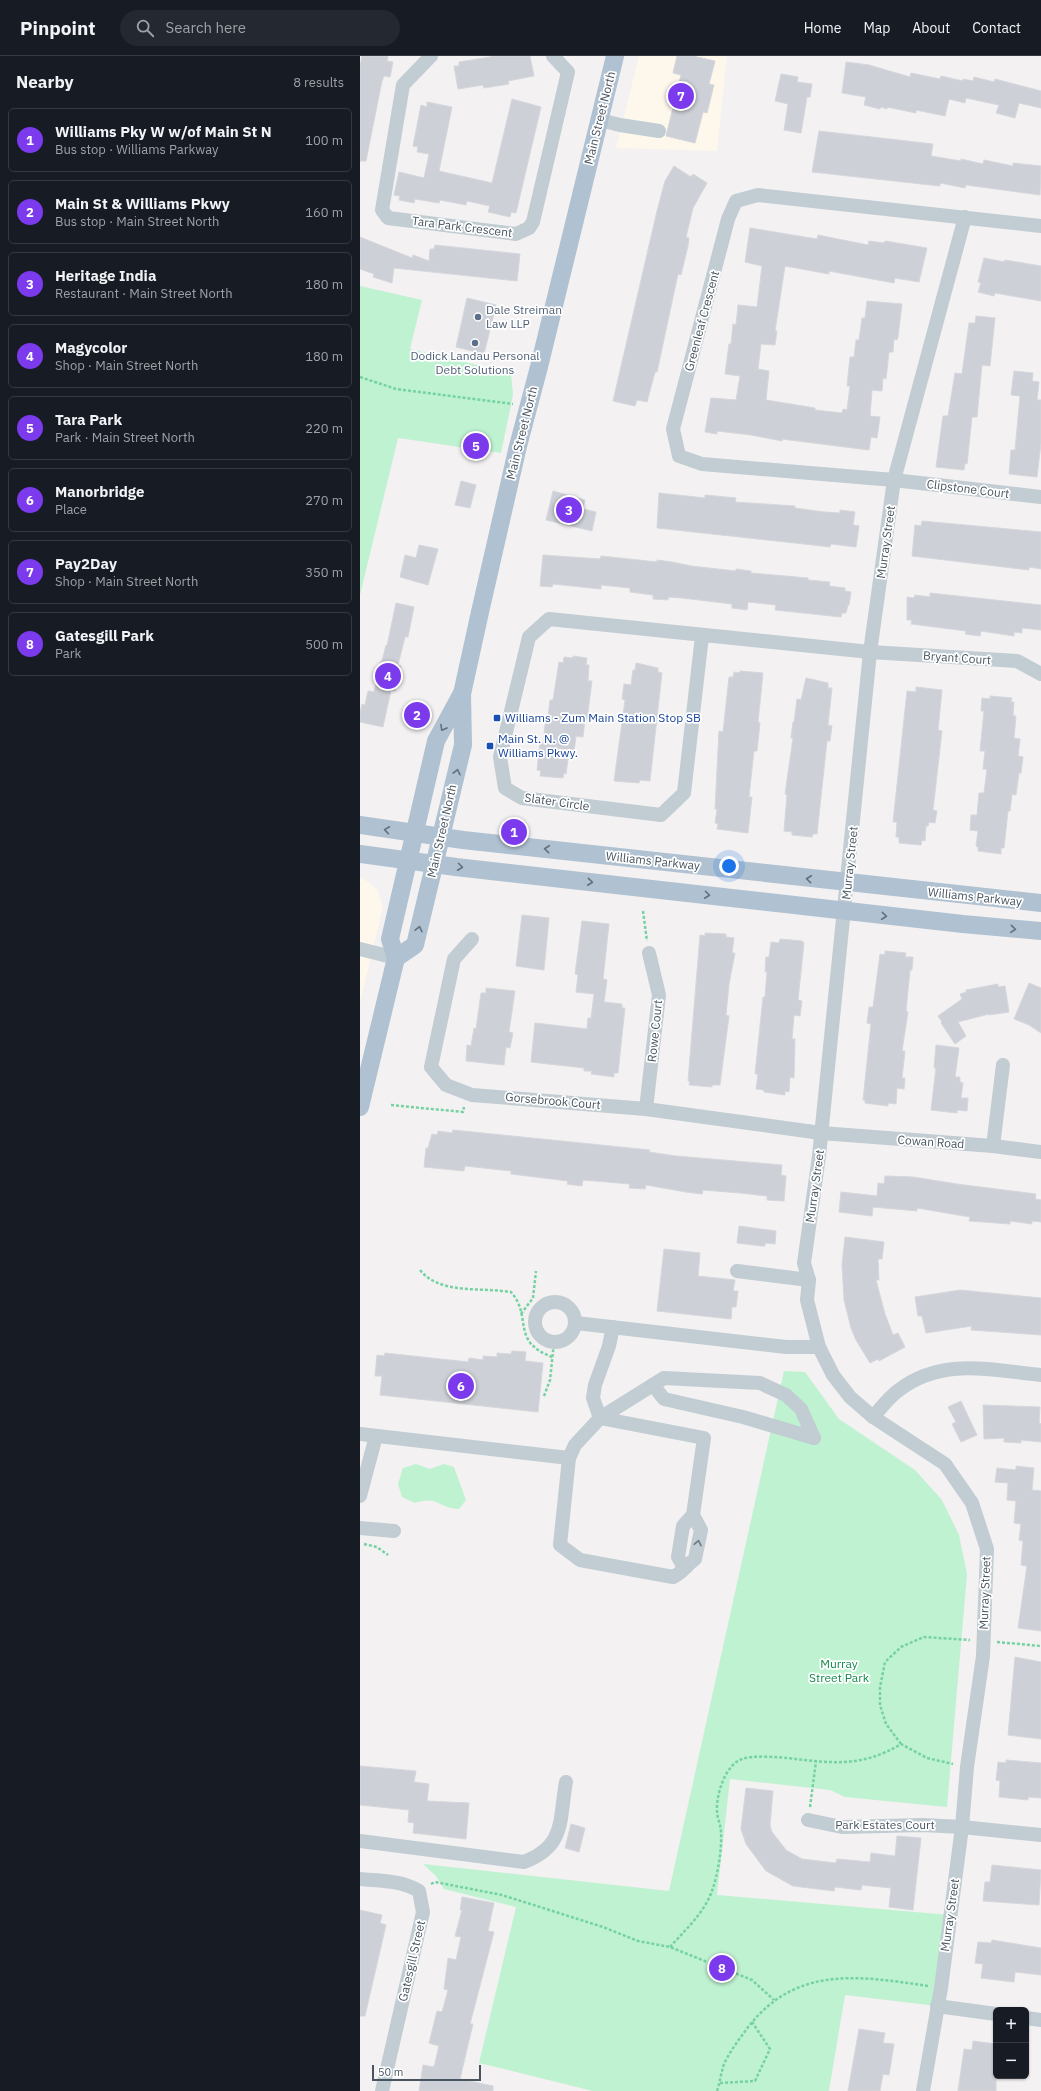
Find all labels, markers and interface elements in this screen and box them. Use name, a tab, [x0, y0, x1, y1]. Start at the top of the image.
search box	[120, 10, 400, 46]
text: Pinpoint	[20, 16, 96, 40]
icon: search	[134, 17, 156, 39]
text: Search here	[166, 18, 246, 37]
text: Home	[804, 19, 841, 37]
text: Map	[863, 19, 890, 37]
text: About	[912, 19, 950, 37]
text: Contact	[972, 19, 1021, 37]
street label: Main Street North	[581, 70, 618, 166]
text: Nearby	[16, 71, 74, 93]
text: 8 results	[293, 74, 344, 91]
pin: 7	[668, 81, 694, 111]
text: Williams Pky W w/of Main St N	[55, 122, 272, 141]
text: 1	[26, 132, 34, 149]
text: 100 m	[305, 132, 343, 149]
text: Bus stop · Williams Parkway	[55, 141, 219, 158]
text: Main St & Williams Pkwy	[55, 194, 230, 213]
text: 2	[26, 204, 34, 221]
text: 160 m	[305, 204, 343, 221]
text: Bus stop · Main Street North	[55, 213, 219, 230]
street label: Tara Park Crescent	[411, 213, 513, 240]
text: Heritage India	[55, 266, 156, 285]
street label: Greenleaf Crescent	[681, 269, 722, 373]
text: 3	[26, 276, 34, 293]
text: 180 m	[305, 276, 343, 293]
text: Restaurant · Main Street North	[55, 285, 233, 302]
place label: Dale Streiman Law LLP	[486, 302, 562, 331]
marker: Dale Streiman Law LLP	[473, 312, 483, 322]
text: Magycolor	[55, 338, 127, 357]
marker: Dodick Landau Personal Debt Solutions	[470, 338, 480, 348]
text: 4	[26, 348, 34, 365]
text: 180 m	[305, 348, 343, 365]
place label: Dodick Landau Personal Debt Solutions	[410, 348, 540, 377]
text: Shop · Main Street North	[55, 357, 198, 374]
street label: Main Street North	[503, 385, 540, 481]
text: Tara Park	[55, 410, 122, 429]
text: 5	[26, 420, 34, 437]
text: 220 m	[305, 420, 343, 437]
text: Park · Main Street North	[55, 429, 195, 446]
pin: 5	[463, 431, 489, 461]
street label: Clipstone Court	[926, 476, 1010, 501]
text: Manorbridge	[55, 482, 145, 501]
text: 6	[26, 492, 34, 509]
text: 270 m	[305, 492, 343, 509]
pin: 3	[556, 495, 582, 525]
text: Place	[55, 501, 87, 518]
street label: Murray Street	[873, 505, 898, 579]
text: Pay2Day	[55, 554, 117, 573]
text: 7	[26, 564, 34, 581]
text: 350 m	[305, 564, 343, 581]
text: Shop · Main Street North	[55, 573, 198, 590]
text: Gatesgill Park	[55, 626, 154, 645]
text: 8	[26, 636, 34, 653]
text: 500 m	[305, 636, 343, 653]
text: Park	[55, 645, 81, 662]
street label: Bryant Court	[923, 648, 992, 667]
pin: 4	[375, 661, 401, 691]
pin: 2	[404, 700, 430, 730]
place label: Williams - Zum Main Station Stop SB	[505, 710, 701, 725]
marker: Williams - Zum Main Station Stop SB	[492, 713, 502, 723]
one-way arrow	[441, 724, 448, 731]
place label: Main St. N. @ Williams Pkwy.	[498, 731, 578, 760]
marker: Main St. N. @ Williams Pkwy.	[485, 741, 495, 751]
one-way arrow	[452, 769, 460, 775]
street label: Main Street North	[423, 783, 460, 879]
street label: Slater Circle	[524, 790, 591, 814]
pin: 1	[501, 817, 527, 847]
one-way arrow	[384, 826, 390, 835]
street label: Murray Street	[838, 826, 861, 900]
one-way arrow	[544, 845, 550, 854]
street label: Williams Parkway	[605, 848, 701, 873]
your location	[719, 856, 739, 876]
one-way arrow	[457, 863, 463, 872]
one-way arrow	[806, 874, 812, 883]
one-way arrow	[586, 877, 593, 886]
street label: Williams Parkway	[927, 884, 1023, 909]
one-way arrow	[704, 890, 710, 899]
one-way arrow	[881, 911, 887, 920]
one-way arrow	[1010, 924, 1016, 933]
one-way arrow	[415, 926, 423, 933]
street label: Rowe Court	[644, 999, 665, 1063]
street label: Gorsebrook Court	[505, 1089, 601, 1112]
street label: Cowan Road	[897, 1132, 965, 1151]
street label: Murray Street	[802, 1149, 827, 1223]
pin: 6	[448, 1371, 474, 1401]
one-way arrow	[693, 1540, 702, 1546]
street label: Murray Street	[976, 1556, 993, 1630]
park label: Murray Street Park	[809, 1656, 870, 1685]
street label: Park Estates Court	[835, 1817, 935, 1832]
street label: Murray Street	[937, 1878, 962, 1952]
street label: Gatesgill Street	[395, 1919, 428, 2003]
pin: 8	[709, 1953, 735, 1983]
map controls	[993, 2007, 1029, 2079]
button: +	[993, 2007, 1029, 2043]
button: −	[993, 2043, 1029, 2079]
scale bar	[372, 2063, 481, 2082]
text: 50 m	[378, 2065, 403, 2079]

